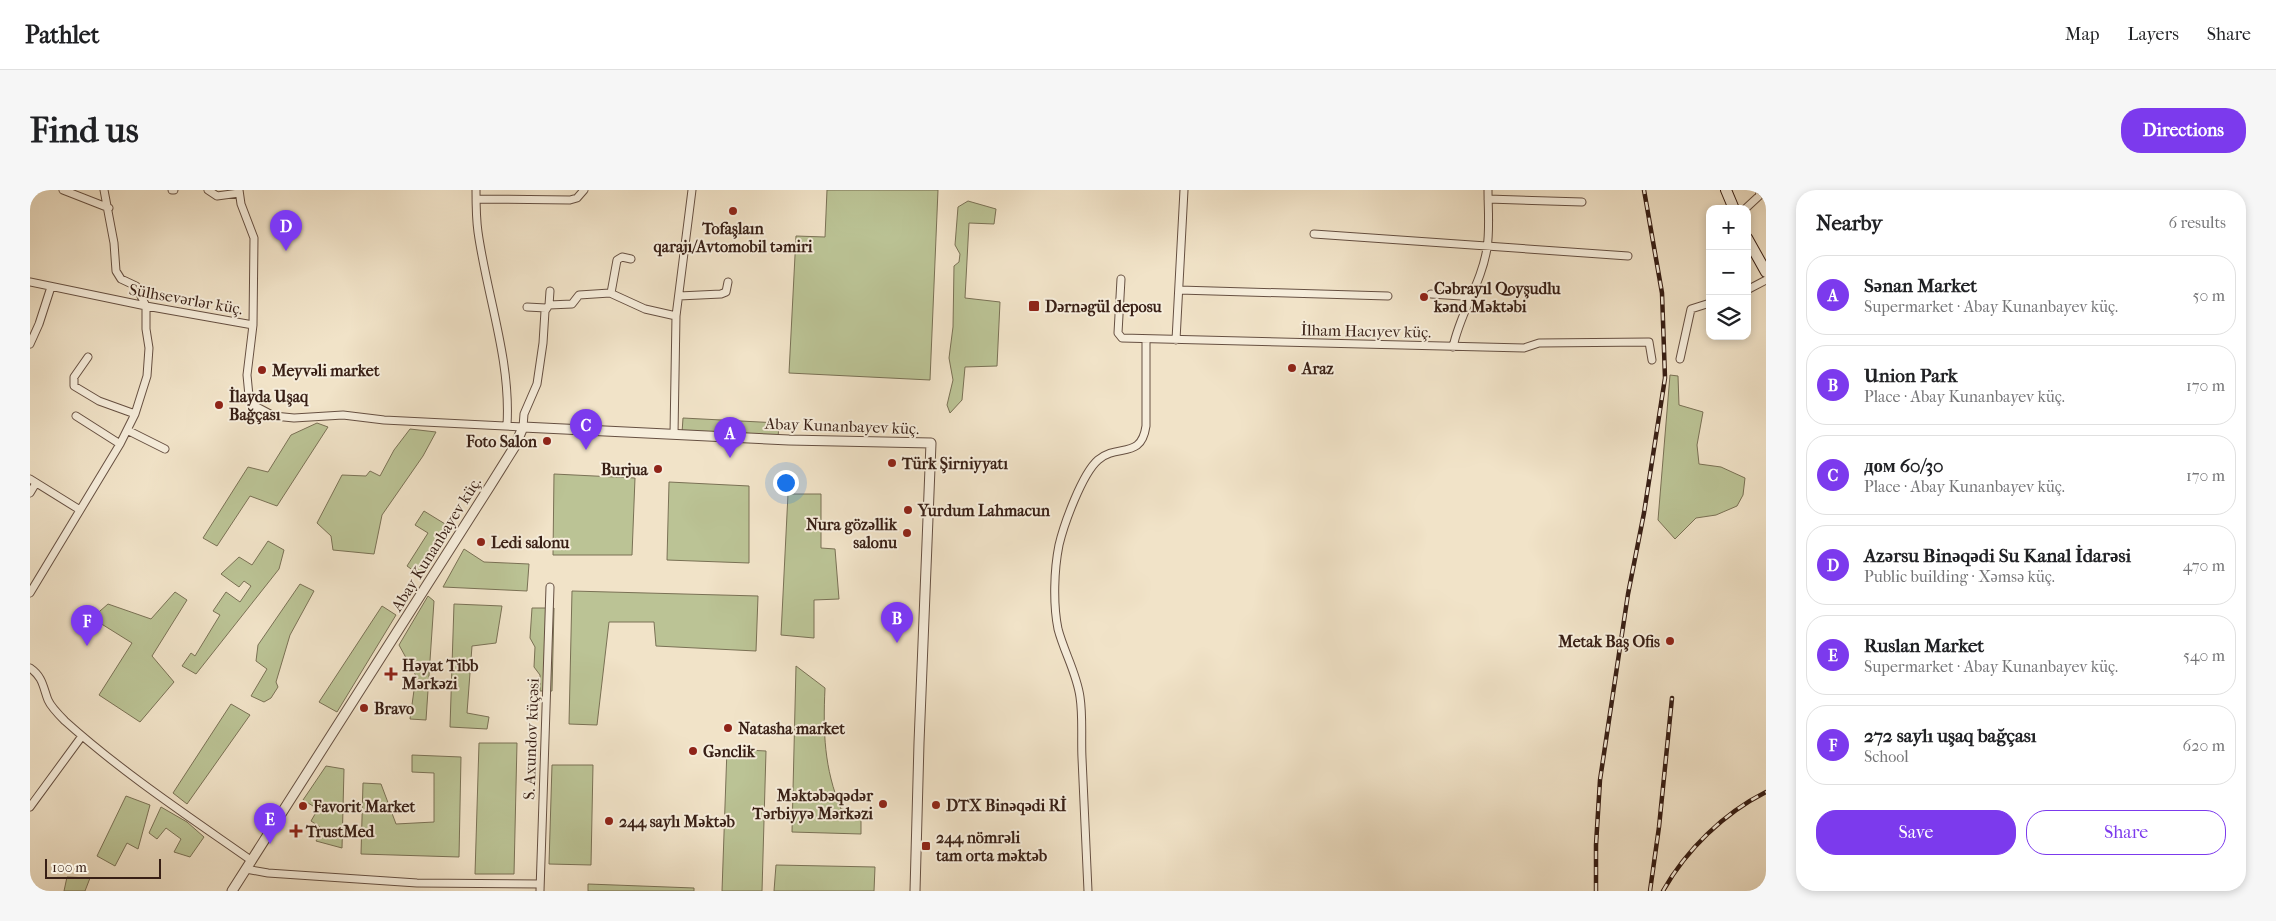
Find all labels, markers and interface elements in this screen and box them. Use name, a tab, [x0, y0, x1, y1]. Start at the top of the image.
text: Pathlet	[25, 21, 99, 49]
text: Map	[2065, 24, 2099, 45]
text: Layers	[2127, 24, 2179, 45]
text: Share	[2207, 24, 2251, 45]
button: Directions	[2121, 108, 2246, 153]
text: Find us	[30, 110, 139, 151]
marker: Tofaşlaın qarajı/Avtomobil təmiri	[727, 205, 739, 217]
map controls	[1706, 205, 1751, 340]
button: +	[1706, 205, 1751, 250]
pin: D	[270, 210, 302, 251]
text: Nearby	[1816, 211, 1882, 235]
text: 6 results	[2168, 213, 2226, 232]
place label: Tofaşlaın qarajı/Avtomobil təmiri	[654, 219, 813, 257]
button: −	[1706, 250, 1751, 295]
text: Sənan Market	[1864, 275, 1977, 297]
place label: Cəbrayıl Qoyşudlu kənd Məktəbi	[1433, 279, 1562, 316]
street label: Sülhsevərlər küç.	[128, 280, 244, 318]
text: A	[1828, 286, 1838, 305]
text: 50 m	[2193, 286, 2225, 305]
marker: Cəbrayıl Qoyşudlu kənd Məktəbi	[1418, 291, 1430, 303]
button: layers	[1706, 295, 1751, 340]
place label: Dərnəgül deposu	[1045, 297, 1163, 317]
text: Supermarket · Abay Kunanbayev küç.	[1864, 297, 2118, 316]
marker: Dərnəgül deposu	[1027, 299, 1041, 313]
street label: İlham Hacıyev küç.	[1301, 320, 1431, 342]
place label: Araz	[1301, 359, 1335, 378]
place label: Meyvəli market	[271, 361, 380, 381]
marker: Araz	[1286, 362, 1298, 374]
marker: Meyvəli market	[256, 364, 268, 376]
text: Union Park	[1864, 365, 1958, 387]
text: B	[1828, 376, 1838, 395]
text: 170 m	[2186, 376, 2225, 395]
place label: İlayda Uşaq Bağçası	[229, 386, 309, 425]
text: Place · Abay Kunanbayev küç.	[1864, 387, 2065, 406]
marker: İlayda Uşaq Bağçası	[213, 399, 225, 411]
pin: C	[570, 409, 602, 450]
street label: Abay Kunanbayev küç.	[764, 414, 919, 438]
pin: A	[714, 417, 746, 458]
place label: Foto Salon	[465, 432, 538, 451]
marker: Foto Salon	[541, 435, 553, 447]
place label: Türk Şirniyyatı	[901, 454, 1008, 474]
text: дом 60/30	[1864, 455, 1943, 477]
marker: Türk Şirniyyatı	[886, 457, 898, 469]
place label: Burjua	[601, 460, 649, 479]
marker: Burjua	[652, 463, 664, 475]
text: C	[1828, 466, 1838, 485]
text: 170 m	[2186, 466, 2225, 485]
your location	[773, 470, 799, 496]
street label: Abay Kunanbayev küç.	[387, 473, 485, 615]
text: Place · Abay Kunanbayev küç.	[1864, 477, 2065, 496]
place label: Yurdum Lahmacun	[917, 501, 1051, 520]
marker: Yurdum Lahmacun	[902, 504, 914, 516]
place label: Nura gözəllik salonu	[806, 515, 898, 552]
marker: Nura gözəllik salonu	[901, 527, 913, 539]
place label: Ledi salonu	[491, 533, 570, 552]
marker: Ledi salonu	[475, 536, 487, 548]
text: Azərsu Binəqədi Su Kanal İdarəsi	[1864, 545, 2131, 567]
text: D	[1827, 556, 1839, 575]
text: 470 m	[2183, 556, 2225, 575]
text: Public building · Xəmsə küç.	[1864, 567, 2055, 586]
pin: B	[881, 602, 913, 643]
pin: F	[71, 605, 103, 646]
place label: Metak Baş Ofis	[1557, 632, 1660, 652]
marker: Metak Baş Ofis	[1664, 635, 1676, 647]
text: Ruslan Market	[1864, 635, 1984, 657]
text: E	[1828, 646, 1838, 665]
text: 540 m	[2183, 646, 2225, 665]
place label: Həyat Tibb Mərkəzi	[401, 656, 479, 693]
text: Supermarket · Abay Kunanbayev küç.	[1864, 657, 2118, 676]
marker: Həyat Tibb Mərkəzi	[384, 667, 398, 681]
street label: S. Axundov küçəsi	[519, 678, 543, 800]
place label: Bravo	[374, 699, 414, 718]
marker: Bravo	[358, 702, 370, 714]
place label: Natasha market	[738, 719, 845, 738]
marker: Natasha market	[722, 722, 734, 734]
text: 272 saylı uşaq bağçası	[1864, 725, 2036, 747]
text: F	[1829, 736, 1837, 755]
text: 620 m	[2183, 736, 2225, 755]
place label: Gənclik	[703, 742, 756, 761]
marker: Gənclik	[687, 745, 699, 757]
text: School	[1864, 747, 1909, 766]
place label: Məktəbəqədər Tərbiyyə Mərkəzi	[751, 786, 874, 824]
place label: DTX Binəqədi Rİ	[946, 795, 1067, 816]
place label: Favorit Market	[312, 797, 415, 816]
marker: Məktəbəqədər Tərbiyyə Mərkəzi	[877, 798, 889, 810]
marker: DTX Binəqədi Rİ	[930, 799, 942, 811]
marker: Favorit Market	[297, 800, 309, 812]
pin: E	[254, 803, 286, 844]
button: Save	[1816, 810, 2016, 855]
button: Share	[2026, 810, 2226, 855]
place label: 244 saylı Məktəb	[619, 812, 736, 832]
marker: 244 saylı Məktəb	[603, 815, 615, 827]
place label: TrustMed	[305, 822, 376, 841]
marker: TrustMed	[290, 825, 302, 837]
place label: 244 nömrəli tam orta məktəb	[935, 828, 1048, 865]
marker: 244 nömrəli tam orta məktəb	[920, 840, 932, 852]
scale bar	[45, 856, 161, 879]
text: 100 m	[52, 859, 87, 876]

